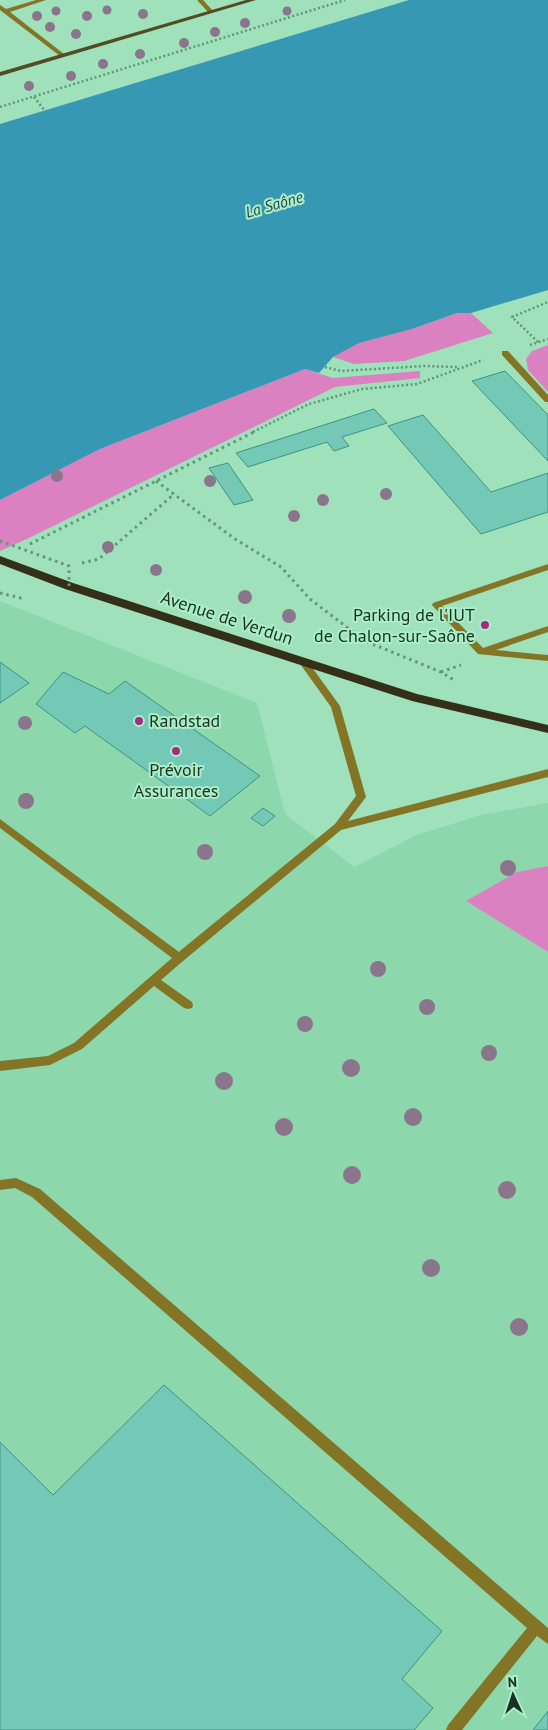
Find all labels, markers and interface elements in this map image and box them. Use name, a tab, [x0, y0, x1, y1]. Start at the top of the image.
water label: La Saône	[243, 186, 306, 222]
street label: Avenue de Verdun	[158, 585, 296, 650]
place label: Parking de l'IUT de Chalon-sur-Saône	[314, 603, 475, 647]
marker: Parking de l'IUT de Chalon-sur-Saône	[479, 619, 491, 631]
place label: Randstad	[149, 709, 220, 732]
marker: Randstad	[133, 715, 145, 727]
marker: Prévoir Assurances	[170, 745, 182, 757]
place label: Prévoir Assurances	[134, 758, 218, 802]
north arrow	[488, 1670, 538, 1720]
text: N	[507, 1673, 517, 1691]

